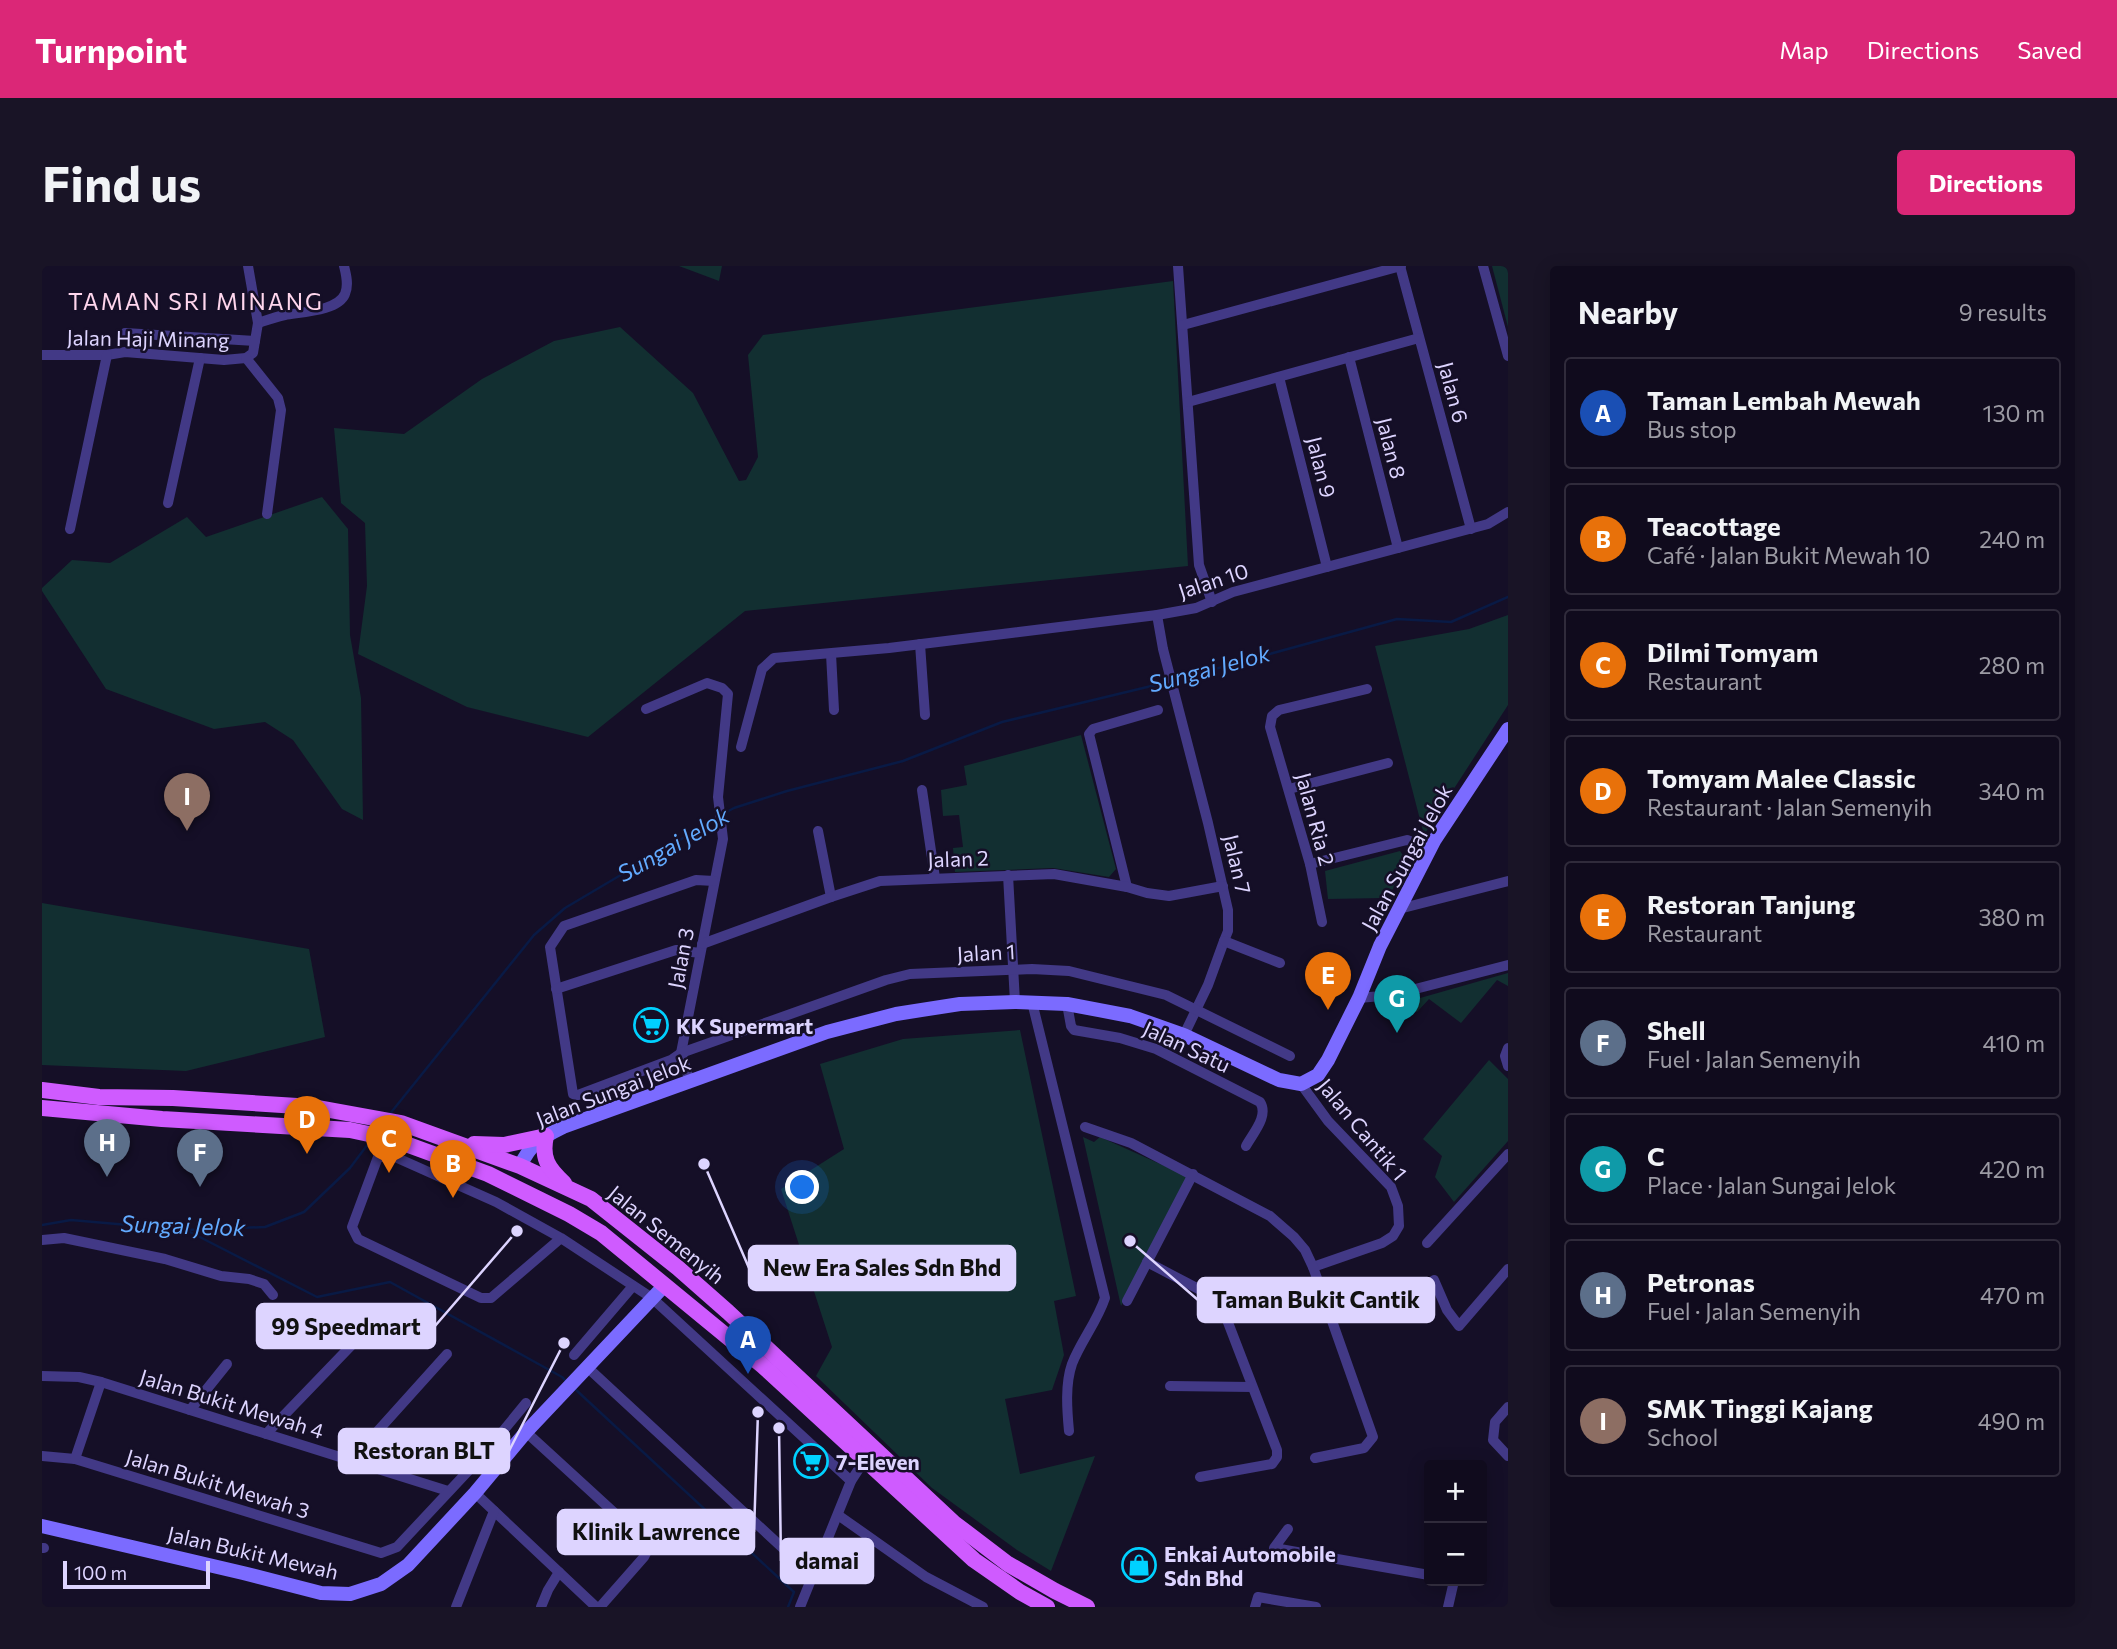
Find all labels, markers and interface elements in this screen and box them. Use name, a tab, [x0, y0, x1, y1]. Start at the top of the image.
text: Turnpoint	[35, 29, 187, 70]
text: Map	[1779, 35, 1829, 64]
text: Directions	[1867, 35, 1979, 64]
text: Saved	[2017, 35, 2082, 64]
button: Directions	[1897, 150, 2075, 215]
text: Find us	[42, 152, 201, 212]
district label: TAMAN SRI MINANG	[68, 287, 324, 315]
text: Nearby	[1578, 293, 1678, 330]
text: 9 results	[1959, 298, 2047, 326]
street label: Jalan Haji Minang	[66, 324, 230, 352]
street label: Jalan 6	[1434, 359, 1474, 425]
text: Taman Lembah Mewah	[1647, 384, 1921, 415]
text: A	[1595, 399, 1611, 427]
text: 130 m	[1983, 399, 2045, 427]
street label: Jalan 8	[1372, 415, 1412, 481]
text: Bus stop	[1647, 415, 1737, 443]
street label: Jalan 9	[1302, 434, 1342, 500]
text: Teacottage	[1647, 510, 1781, 541]
text: B	[1595, 525, 1611, 553]
text: 240 m	[1979, 525, 2045, 553]
text: Café · Jalan Bukit Mewah 10	[1647, 541, 1930, 569]
street label: Jalan 10	[1175, 557, 1251, 603]
text: Dilmi Tomyam	[1647, 636, 1818, 667]
water label: Sungai Jelok	[1145, 638, 1274, 698]
text: C	[1595, 651, 1611, 679]
text: 280 m	[1979, 651, 2045, 679]
text: Restaurant	[1647, 667, 1762, 695]
text: Tomyam Malee Classic	[1647, 762, 1916, 793]
street label: Jalan Ria 2	[1292, 770, 1340, 868]
pin: I	[164, 773, 210, 831]
text: D	[1595, 777, 1611, 805]
text: 340 m	[1979, 777, 2045, 805]
street label: Jalan Sungai Jelok	[1355, 779, 1457, 935]
text: Restaurant · Jalan Semenyih	[1647, 793, 1932, 821]
water label: Sungai Jelok	[612, 800, 735, 887]
street label: Jalan 7	[1219, 832, 1257, 896]
street label: Jalan 2	[927, 844, 989, 872]
text: Restoran Tanjung	[1647, 888, 1855, 919]
text: E	[1596, 903, 1610, 931]
text: 380 m	[1978, 903, 2045, 931]
text: Restaurant	[1647, 919, 1762, 947]
street label: Jalan 3	[662, 925, 698, 991]
street label: Jalan 1	[956, 938, 1016, 966]
pin: E	[1305, 952, 1351, 1010]
pin: G	[1374, 975, 1420, 1033]
supermarket icon: KK Supermart	[632, 1006, 670, 1044]
place label: KK Supermart	[676, 1013, 813, 1038]
text: Shell	[1647, 1014, 1706, 1045]
street label: Jalan Satu	[1140, 1015, 1234, 1077]
text: F	[1596, 1029, 1610, 1057]
text: 410 m	[1983, 1029, 2045, 1057]
text: Fuel · Jalan Semenyih	[1647, 1045, 1861, 1073]
street label: Jalan Sungai Jelok	[532, 1049, 694, 1131]
street label: Jalan Cantik 1	[1313, 1073, 1413, 1185]
pin: D	[284, 1096, 330, 1154]
pin: C	[366, 1115, 412, 1173]
pin: H	[84, 1119, 130, 1177]
pin: F	[177, 1129, 223, 1187]
pin: B	[430, 1140, 476, 1198]
text: C	[1647, 1140, 1665, 1171]
text: G	[1595, 1155, 1611, 1183]
text: 420 m	[1979, 1155, 2045, 1183]
your location	[785, 1170, 819, 1204]
text: Place · Jalan Sungai Jelok	[1647, 1171, 1896, 1199]
street label: Jalan Semenyih	[604, 1179, 730, 1289]
water label: Sungai Jelok	[120, 1209, 246, 1241]
callout: New Era Sales Sdn Bhd	[749, 1246, 1015, 1290]
text: New Era Sales Sdn Bhd	[763, 1253, 1001, 1281]
text: Petronas	[1647, 1266, 1755, 1297]
callout: Taman Bukit Cantik	[1198, 1278, 1434, 1322]
text: H	[1594, 1281, 1612, 1309]
text: 470 m	[1980, 1281, 2045, 1309]
text: Taman Bukit Cantik	[1212, 1285, 1420, 1313]
text: Fuel · Jalan Semenyih	[1647, 1297, 1861, 1325]
callout: 99 Speedmart	[257, 1304, 435, 1348]
text: 99 Speedmart	[271, 1312, 421, 1340]
pin: A	[725, 1316, 771, 1374]
street label: Jalan Bukit Mewah 4	[137, 1363, 327, 1443]
text: SMK Tinggi Kajang	[1647, 1392, 1873, 1423]
text: I	[1599, 1407, 1607, 1435]
text: 490 m	[1978, 1407, 2045, 1435]
text: School	[1647, 1423, 1718, 1451]
callout: Restoran BLT	[339, 1429, 509, 1473]
text: Restoran BLT	[353, 1436, 495, 1464]
supermarket icon: 7-Eleven	[792, 1442, 830, 1480]
street label: Jalan Bukit Mewah 3	[123, 1443, 313, 1523]
place label: 7-Eleven	[836, 1449, 920, 1474]
map controls	[1424, 1460, 1487, 1586]
button: +	[1424, 1460, 1487, 1523]
callout: Klinik Lawrence	[558, 1510, 754, 1554]
text: Klinik Lawrence	[572, 1517, 740, 1545]
street label: Jalan Bukit Mewah	[165, 1520, 341, 1584]
button: −	[1424, 1523, 1487, 1586]
callout: damai	[781, 1539, 873, 1583]
place label: Enkai Automobile Sdn Bhd	[1164, 1541, 1336, 1590]
text: damai	[795, 1546, 859, 1574]
shop icon: Enkai Automobile Sdn Bhd	[1120, 1546, 1158, 1584]
scale bar	[63, 1558, 210, 1590]
text: 100 m	[74, 1561, 127, 1584]

